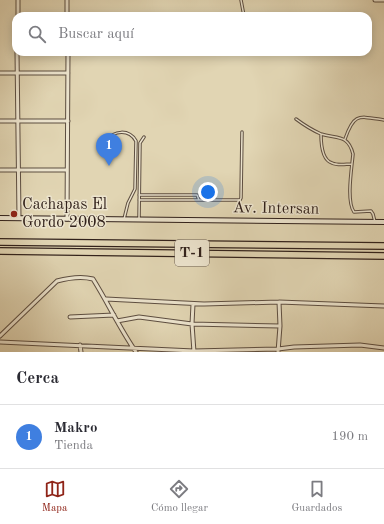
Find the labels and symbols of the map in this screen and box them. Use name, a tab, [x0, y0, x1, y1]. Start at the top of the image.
pin: 1	[96, 133, 122, 166]
your location	[198, 182, 218, 202]
place label: Cachapas El Gordo 2008	[22, 197, 107, 231]
street label: Av. Intersan	[233, 200, 320, 218]
marker: Cachapas El Gordo 2008	[9, 209, 19, 219]
road number: T-1	[175, 240, 209, 266]

